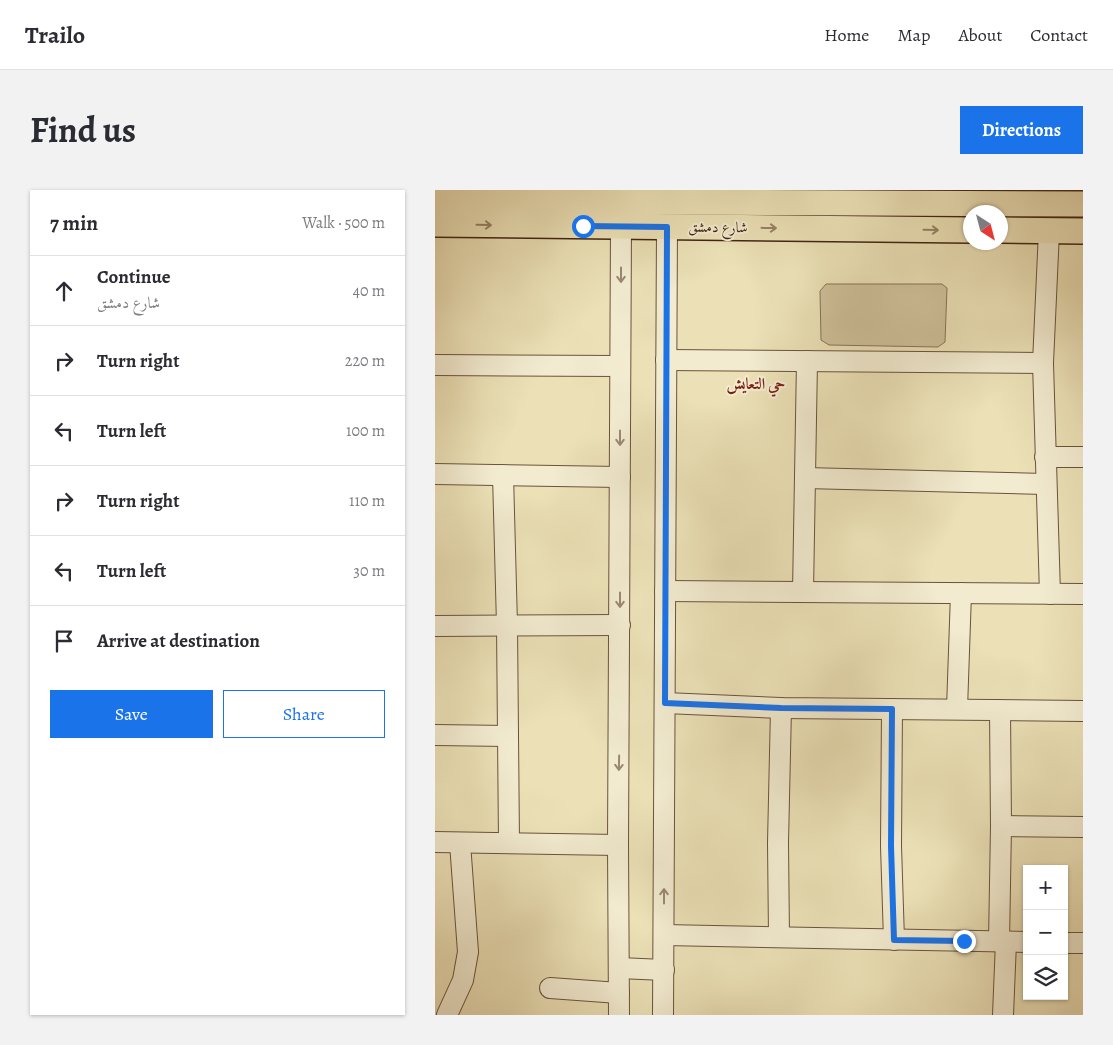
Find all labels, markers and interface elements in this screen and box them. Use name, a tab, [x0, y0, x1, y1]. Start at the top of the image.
text: Trailo	[25, 19, 85, 51]
text: Home	[824, 23, 869, 47]
text: Map	[897, 23, 930, 47]
text: About	[958, 23, 1002, 47]
text: Contact	[1030, 23, 1088, 47]
text: Find us	[30, 106, 136, 154]
button: Directions	[960, 106, 1083, 154]
north arrow	[963, 205, 1008, 250]
text: 7 min	[50, 209, 98, 237]
text: Walk · 500 m	[302, 212, 385, 234]
route start	[572, 215, 595, 238]
street label: شارع دمشق	[688, 216, 748, 241]
one-way arrow	[475, 220, 491, 230]
one-way arrow	[760, 223, 776, 233]
one-way arrow	[923, 225, 939, 234]
text: Continue	[97, 264, 171, 290]
one-way arrow	[616, 266, 626, 283]
icon: ahead	[50, 277, 78, 305]
text: 40 m	[353, 280, 385, 302]
text: شارع دمشق	[97, 292, 160, 314]
icon: right	[50, 347, 78, 375]
text: Turn right	[97, 348, 179, 374]
text: 220 m	[345, 350, 385, 372]
district label: حي التعايش	[727, 373, 786, 397]
icon: left	[50, 417, 78, 445]
text: Turn left	[97, 418, 166, 444]
text: 100 m	[346, 420, 385, 442]
one-way arrow	[615, 429, 625, 445]
icon: right	[50, 487, 78, 515]
text: Turn right	[97, 488, 179, 514]
text: 110 m	[349, 490, 385, 512]
icon: left	[50, 557, 78, 585]
text: Turn left	[97, 558, 166, 584]
text: 30 m	[353, 560, 385, 582]
one-way arrow	[615, 592, 625, 608]
icon: arrive	[50, 627, 78, 655]
text: Arrive at destination	[97, 628, 260, 654]
button: Save	[50, 690, 213, 738]
button: Share	[223, 690, 385, 738]
one-way arrow	[614, 754, 624, 770]
map controls	[1023, 865, 1068, 1000]
button: +	[1023, 865, 1068, 910]
one-way arrow	[659, 889, 669, 905]
button: −	[1023, 910, 1068, 955]
route end	[953, 930, 976, 953]
button: layers	[1023, 955, 1068, 1000]

